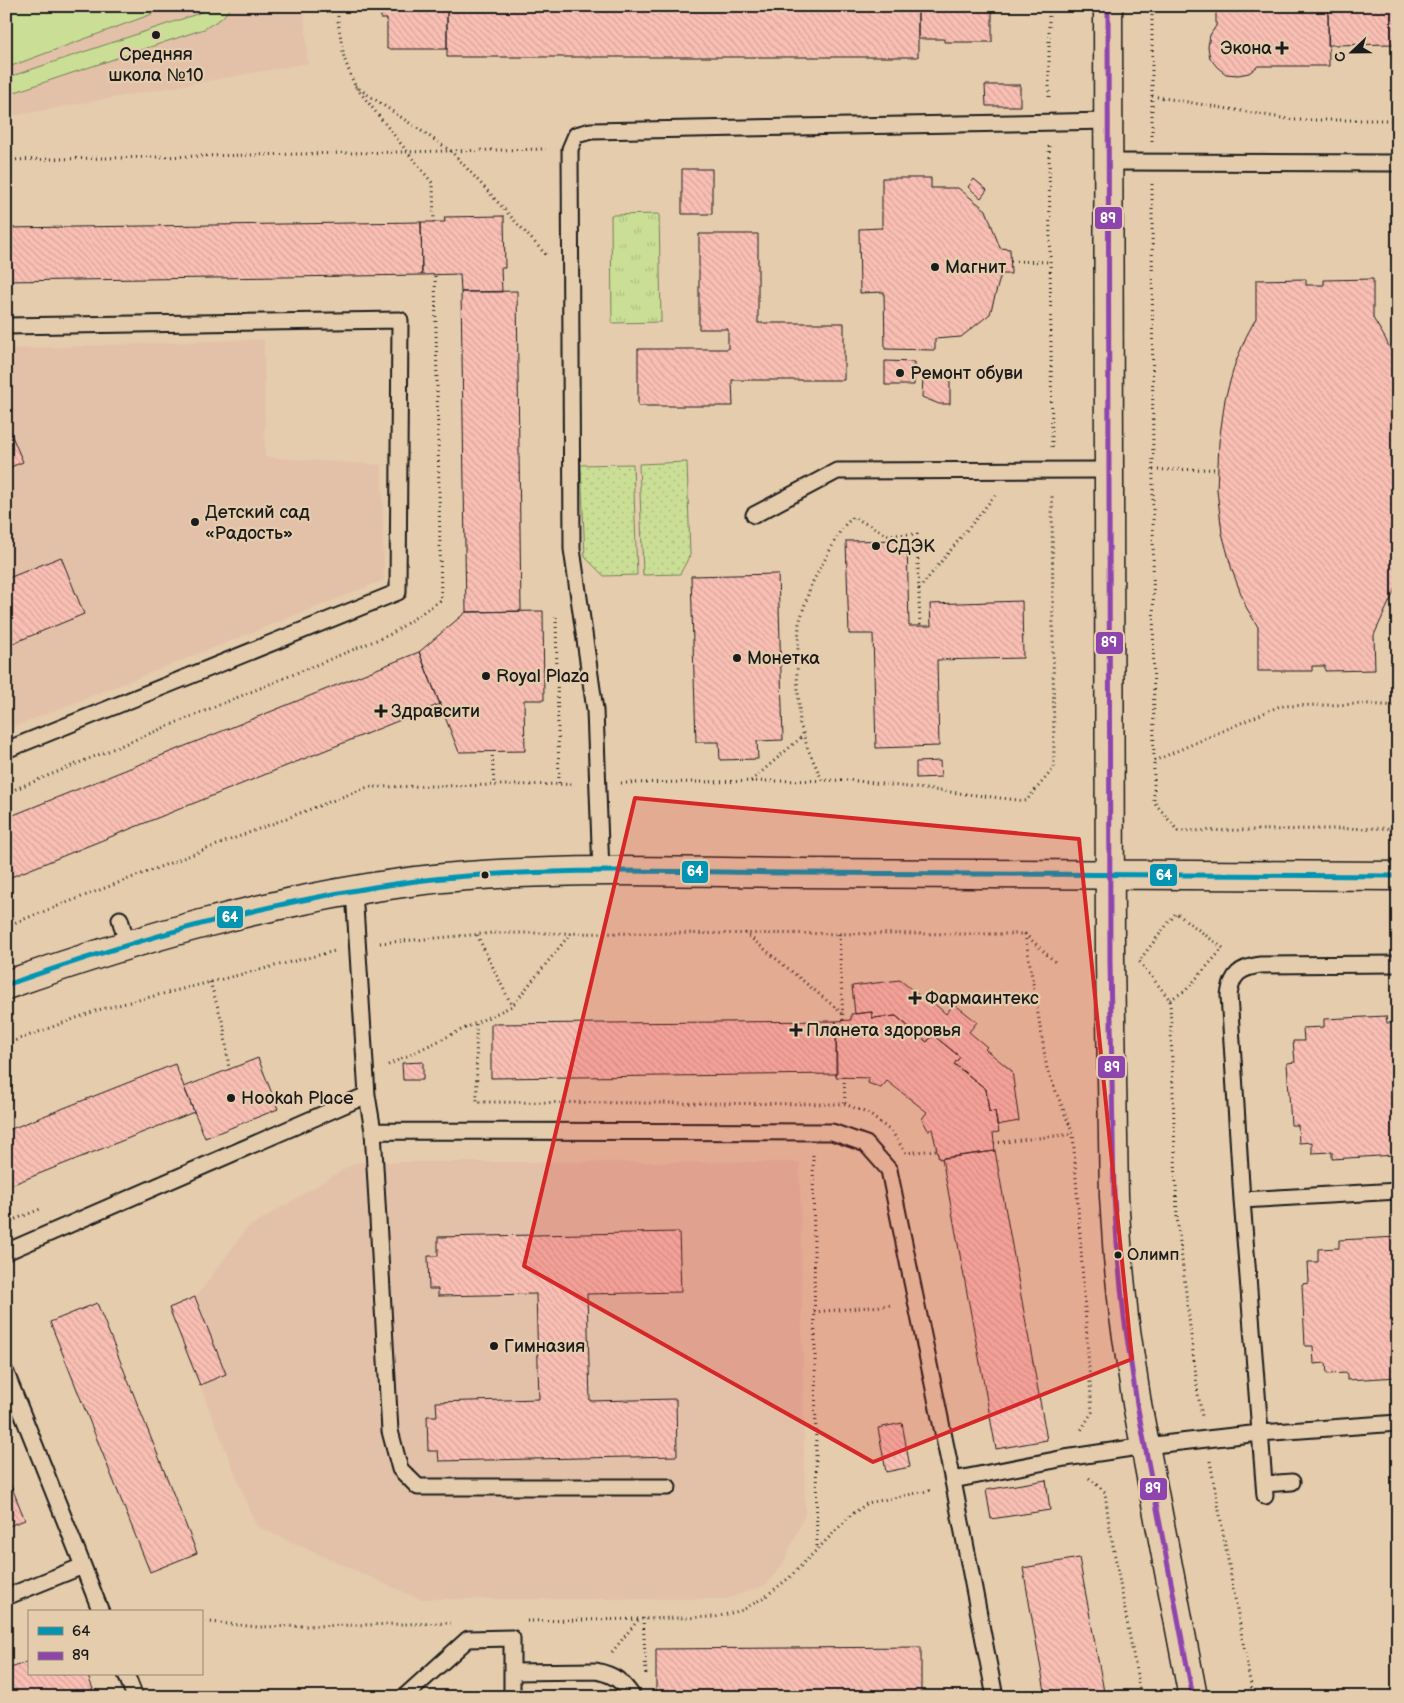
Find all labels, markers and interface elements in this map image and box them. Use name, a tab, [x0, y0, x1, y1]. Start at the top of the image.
north arrow	[1326, 28, 1376, 78]
marker: Средняя школа №10	[150, 29, 162, 41]
place label: Экона	[1220, 38, 1272, 59]
marker: Экона	[1276, 42, 1288, 54]
place label: Средняя школа №10	[109, 44, 203, 86]
text: С	[1331, 49, 1350, 64]
line badge: 89	[1094, 206, 1123, 230]
text: 89	[1100, 210, 1116, 227]
place label: Магнит	[945, 257, 1007, 278]
marker: Магнит	[929, 261, 941, 273]
place label: Ремонт обуви	[910, 363, 1023, 384]
marker: Ремонт обуви	[894, 367, 906, 379]
place label: Детский сад «Радость»	[205, 502, 310, 544]
marker: Детский сад «Радость»	[189, 516, 201, 528]
place label: СДЭК	[886, 536, 935, 557]
marker: СДЭК	[870, 540, 882, 552]
line badge: 89	[1095, 631, 1124, 655]
text: 89	[1101, 634, 1117, 651]
place label: Монетка	[747, 648, 820, 669]
marker: Монетка	[731, 652, 743, 664]
place label: Royal Plaza	[496, 666, 589, 687]
marker: Royal Plaza	[480, 670, 492, 682]
place label: Здравсити	[391, 701, 480, 722]
marker: Здравсити	[375, 705, 387, 717]
line badge: 64	[681, 860, 709, 884]
text: 64	[687, 863, 704, 880]
line badge: 64	[1149, 863, 1178, 887]
text: 64	[1156, 867, 1173, 884]
unlabelled marker	[480, 870, 490, 880]
line badge: 64	[216, 905, 244, 929]
text: 64	[222, 909, 239, 926]
place label: Фармаинтекс	[925, 988, 1039, 1009]
marker: Фармаинтекс	[909, 992, 921, 1004]
place label: Планета здоровья	[806, 1020, 961, 1041]
marker: Планета здоровья	[790, 1024, 802, 1036]
line badge: 89	[1097, 1055, 1126, 1079]
text: 89	[1104, 1059, 1120, 1076]
place label: Hookah Place	[241, 1088, 354, 1109]
marker: Hookah Place	[225, 1092, 237, 1104]
place label: Олимп	[1127, 1245, 1179, 1265]
marker: Олимп	[1113, 1250, 1123, 1260]
place label: Гимназия	[504, 1336, 585, 1357]
marker: Гимназия	[488, 1340, 500, 1352]
line badge: 89	[1139, 1477, 1168, 1501]
text: 89	[1145, 1480, 1161, 1497]
legend	[28, 1610, 202, 1676]
text: 64	[72, 1622, 90, 1641]
text: 89	[72, 1646, 89, 1665]

